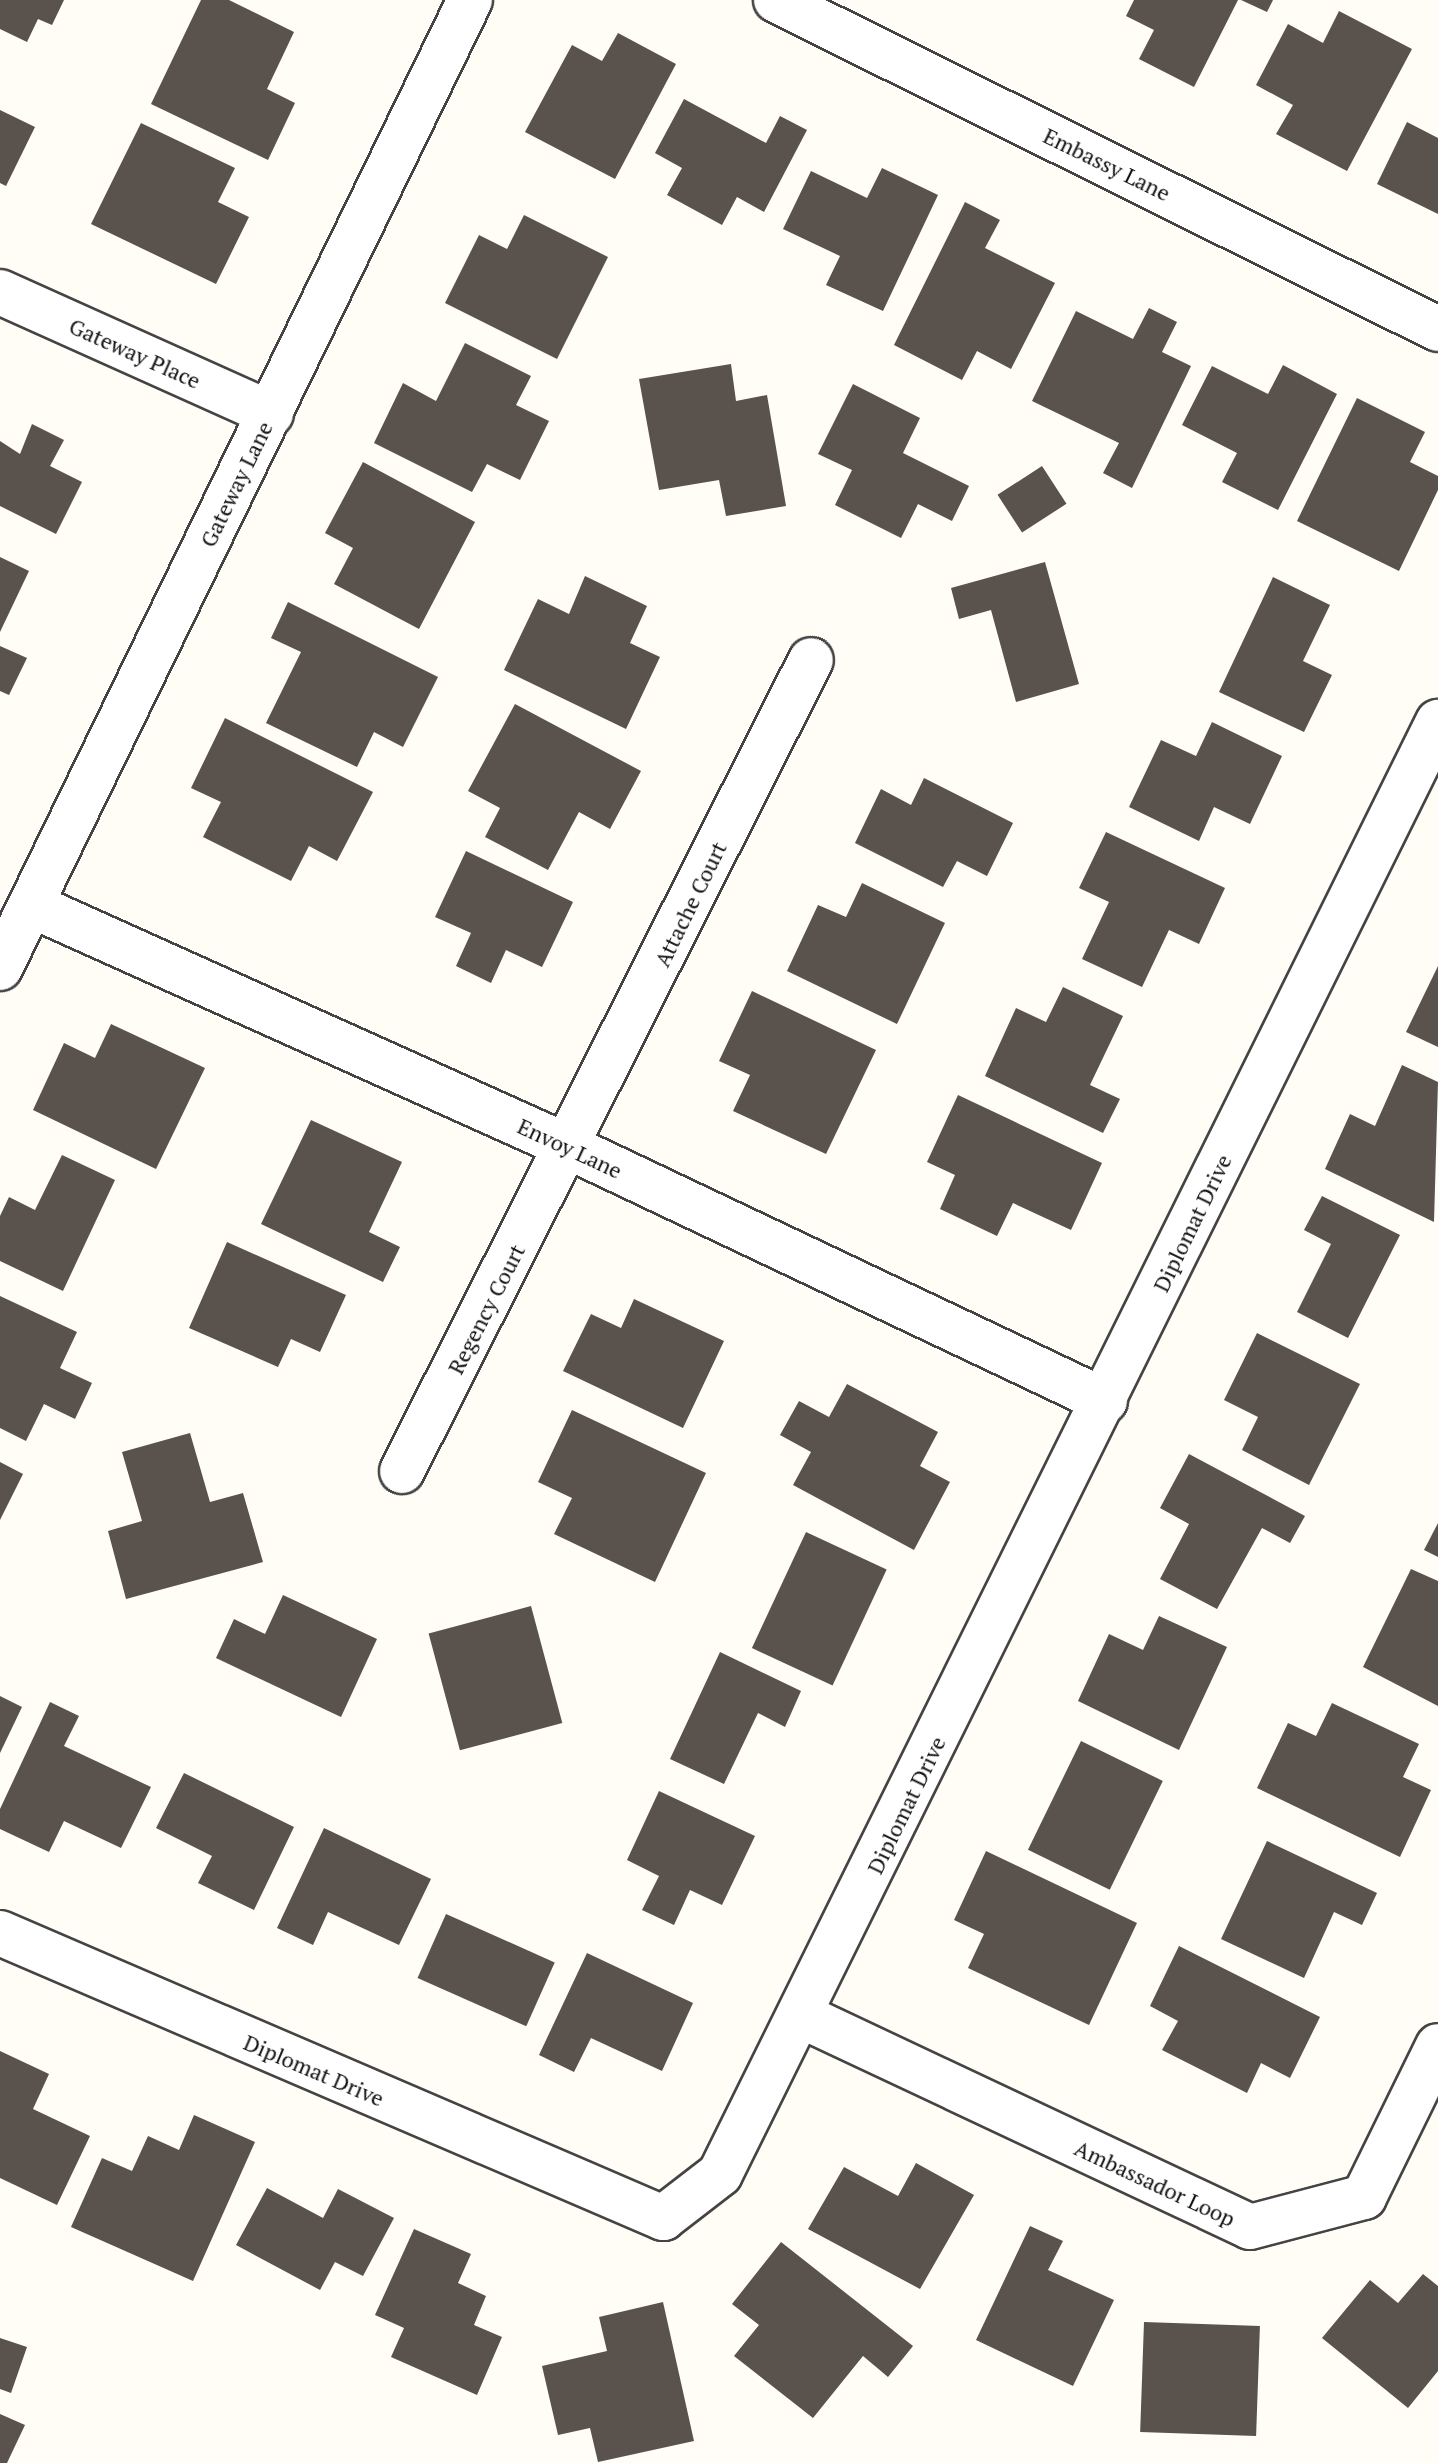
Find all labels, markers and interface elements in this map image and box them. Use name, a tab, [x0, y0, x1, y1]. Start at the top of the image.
street label: Embassy Lane	[1039, 122, 1175, 206]
street label: Gateway Place	[65, 312, 205, 394]
street label: Gateway Lane	[194, 417, 278, 551]
street label: Attache Court	[648, 837, 732, 971]
street label: Envoy Lane	[514, 1112, 626, 1184]
street label: Diplomat Drive	[1147, 1150, 1237, 1296]
street label: Regency Court	[442, 1240, 530, 1378]
street label: Diplomat Drive	[861, 1732, 951, 1878]
street label: Diplomat Drive	[240, 2029, 388, 2111]
street label: Ambassador Loop	[1070, 2134, 1240, 2232]

